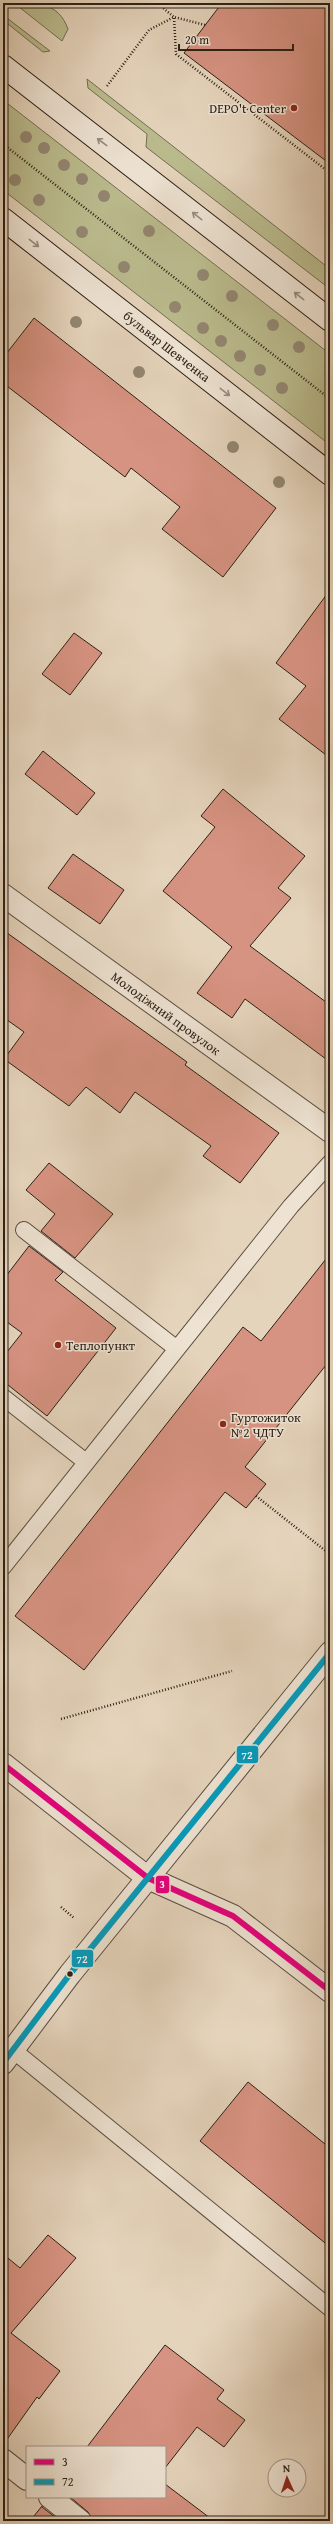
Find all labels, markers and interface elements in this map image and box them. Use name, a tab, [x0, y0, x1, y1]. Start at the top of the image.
scale bar	[179, 26, 293, 52]
text: 20 m	[185, 31, 209, 48]
place label: DEPO't Center	[209, 99, 287, 118]
marker: DEPO't Center	[289, 103, 299, 113]
one-way arrow	[97, 138, 108, 146]
one-way arrow	[192, 211, 203, 220]
one-way arrow	[28, 238, 39, 247]
one-way arrow	[294, 292, 305, 301]
street label: бульвар Шевченка	[119, 306, 215, 387]
one-way arrow	[219, 387, 230, 396]
street label: Молодіжний провулок	[107, 967, 225, 1060]
place label: Теплопункт	[66, 1336, 136, 1355]
marker: Теплопункт	[53, 1340, 63, 1350]
place label: Гуртожиток №2 ЧДТУ	[231, 1408, 301, 1442]
marker: Гуртожиток №2 ЧДТУ	[218, 1419, 228, 1429]
line badge: 72	[236, 1745, 259, 1764]
text: 72	[241, 1747, 253, 1763]
line badge: 3	[155, 1875, 170, 1894]
text: 3	[159, 1876, 165, 1892]
line badge: 72	[71, 1949, 94, 1968]
text: 72	[76, 1951, 88, 1967]
unlabelled marker	[65, 1969, 75, 1979]
legend	[26, 2446, 166, 2498]
text: 3	[62, 2453, 68, 2470]
north arrow	[267, 2458, 307, 2498]
text: N	[282, 2460, 291, 2476]
text: 72	[62, 2473, 74, 2490]

